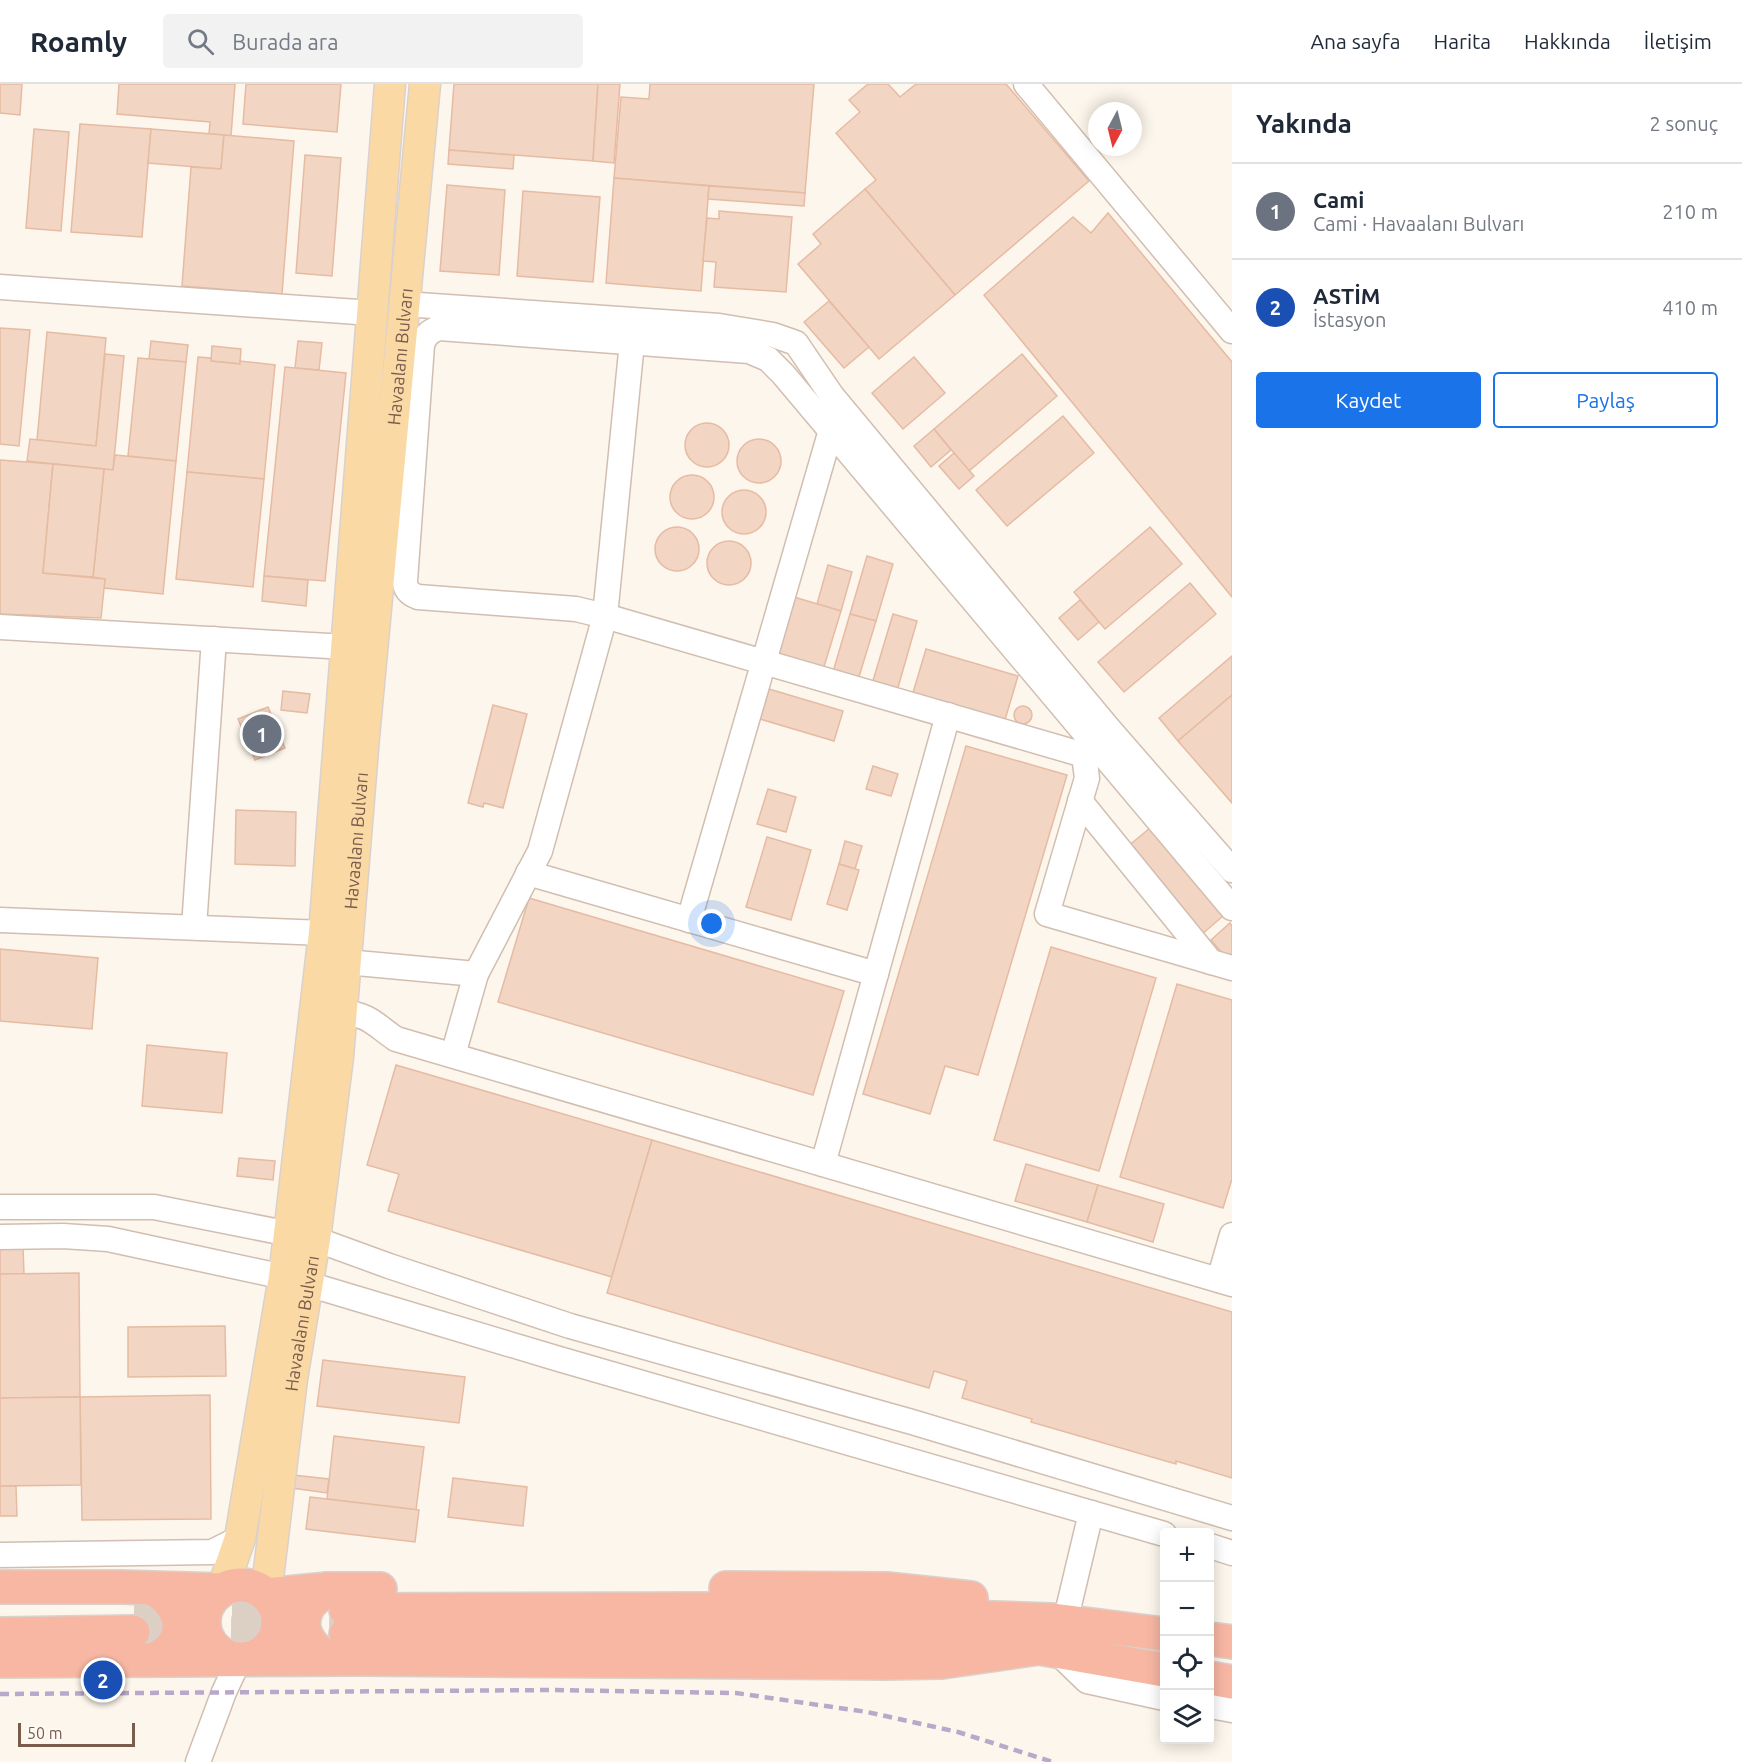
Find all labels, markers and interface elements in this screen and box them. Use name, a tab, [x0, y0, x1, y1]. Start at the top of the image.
search box	[163, 14, 583, 68]
icon: search	[184, 25, 217, 58]
text: Roamly	[30, 26, 127, 57]
text: Burada ara	[232, 29, 338, 54]
text: Ana sayfa	[1310, 29, 1401, 53]
text: Harita	[1434, 29, 1491, 53]
text: Hakkında	[1524, 29, 1611, 53]
text: İletişim	[1644, 29, 1712, 53]
north arrow	[1088, 102, 1142, 156]
text: Yakında	[1256, 109, 1352, 138]
text: 2 sonuç	[1650, 112, 1718, 135]
text: Cami	[1313, 187, 1364, 212]
text: 1	[1270, 200, 1281, 223]
text: 210 m	[1662, 200, 1718, 223]
text: Cami · Havaalanı Bulvarı	[1313, 212, 1524, 235]
text: ASTİM	[1313, 283, 1380, 308]
street label: Havaalanı Bulvarı	[383, 287, 416, 426]
text: 2	[1270, 296, 1281, 319]
text: 410 m	[1662, 296, 1718, 319]
text: İstasyon	[1313, 308, 1386, 331]
button: Kaydet	[1256, 372, 1481, 428]
button: Paylaş	[1493, 372, 1718, 428]
pin: 1	[242, 712, 282, 756]
street label: Havaalanı Bulvarı	[340, 771, 371, 910]
your location	[697, 909, 726, 938]
street label: Havaalanı Bulvarı	[281, 1254, 322, 1392]
map controls	[1160, 1528, 1214, 1744]
button: +	[1160, 1528, 1214, 1582]
button: −	[1160, 1582, 1214, 1636]
button: locate	[1160, 1636, 1214, 1690]
pin: 2	[84, 1658, 122, 1702]
button: layers	[1160, 1690, 1214, 1744]
scale bar	[18, 1720, 135, 1748]
text: 50 m	[27, 1724, 63, 1742]

